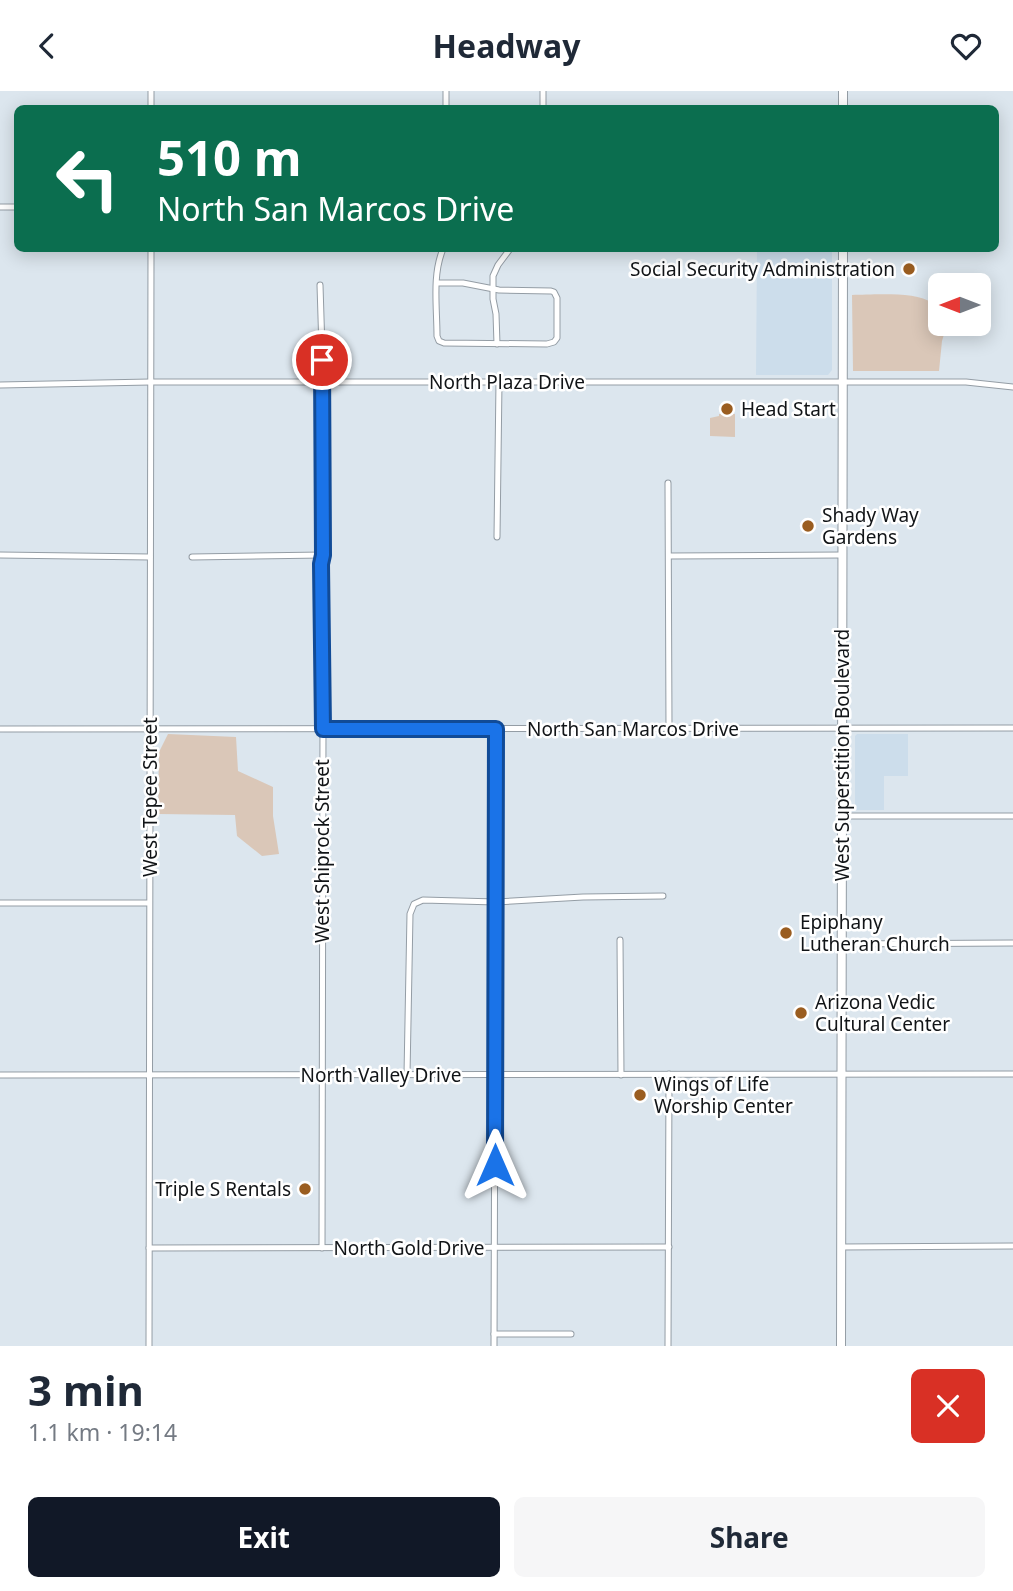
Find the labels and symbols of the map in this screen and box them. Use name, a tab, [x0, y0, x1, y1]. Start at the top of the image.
place label: Social Security Administration	[630, 256, 895, 282]
marker: Social Security Administration	[901, 261, 917, 277]
north arrow	[928, 273, 990, 336]
pin	[292, 330, 352, 390]
street label: North Plaza Drive	[429, 369, 585, 395]
place label: Head Start	[741, 396, 836, 422]
marker: Head Start	[719, 401, 735, 417]
place label: Shady Way Gardens	[822, 502, 919, 550]
marker: Shady Way Gardens	[800, 518, 816, 534]
street label: West Superstition Boulevard	[829, 629, 855, 881]
street label: North San Marcos Drive	[527, 716, 739, 742]
street label: West Tepee Street	[137, 717, 163, 877]
street label: West Shiprock Street	[309, 759, 335, 943]
place label: Epiphany Lutheran Church	[800, 909, 950, 957]
marker: Epiphany Lutheran Church	[778, 925, 794, 941]
place label: Arizona Vedic Cultural Center	[815, 989, 950, 1037]
marker: Arizona Vedic Cultural Center	[793, 1005, 809, 1021]
street label: North Valley Drive	[301, 1062, 461, 1088]
place label: Wings of Life Worship Center	[654, 1071, 793, 1119]
marker: Wings of Life Worship Center	[632, 1087, 648, 1103]
position arrow	[458, 1128, 532, 1202]
place label: Triple S Rentals	[155, 1176, 291, 1202]
marker: Triple S Rentals	[297, 1181, 313, 1197]
street label: North Gold Drive	[333, 1235, 485, 1261]

